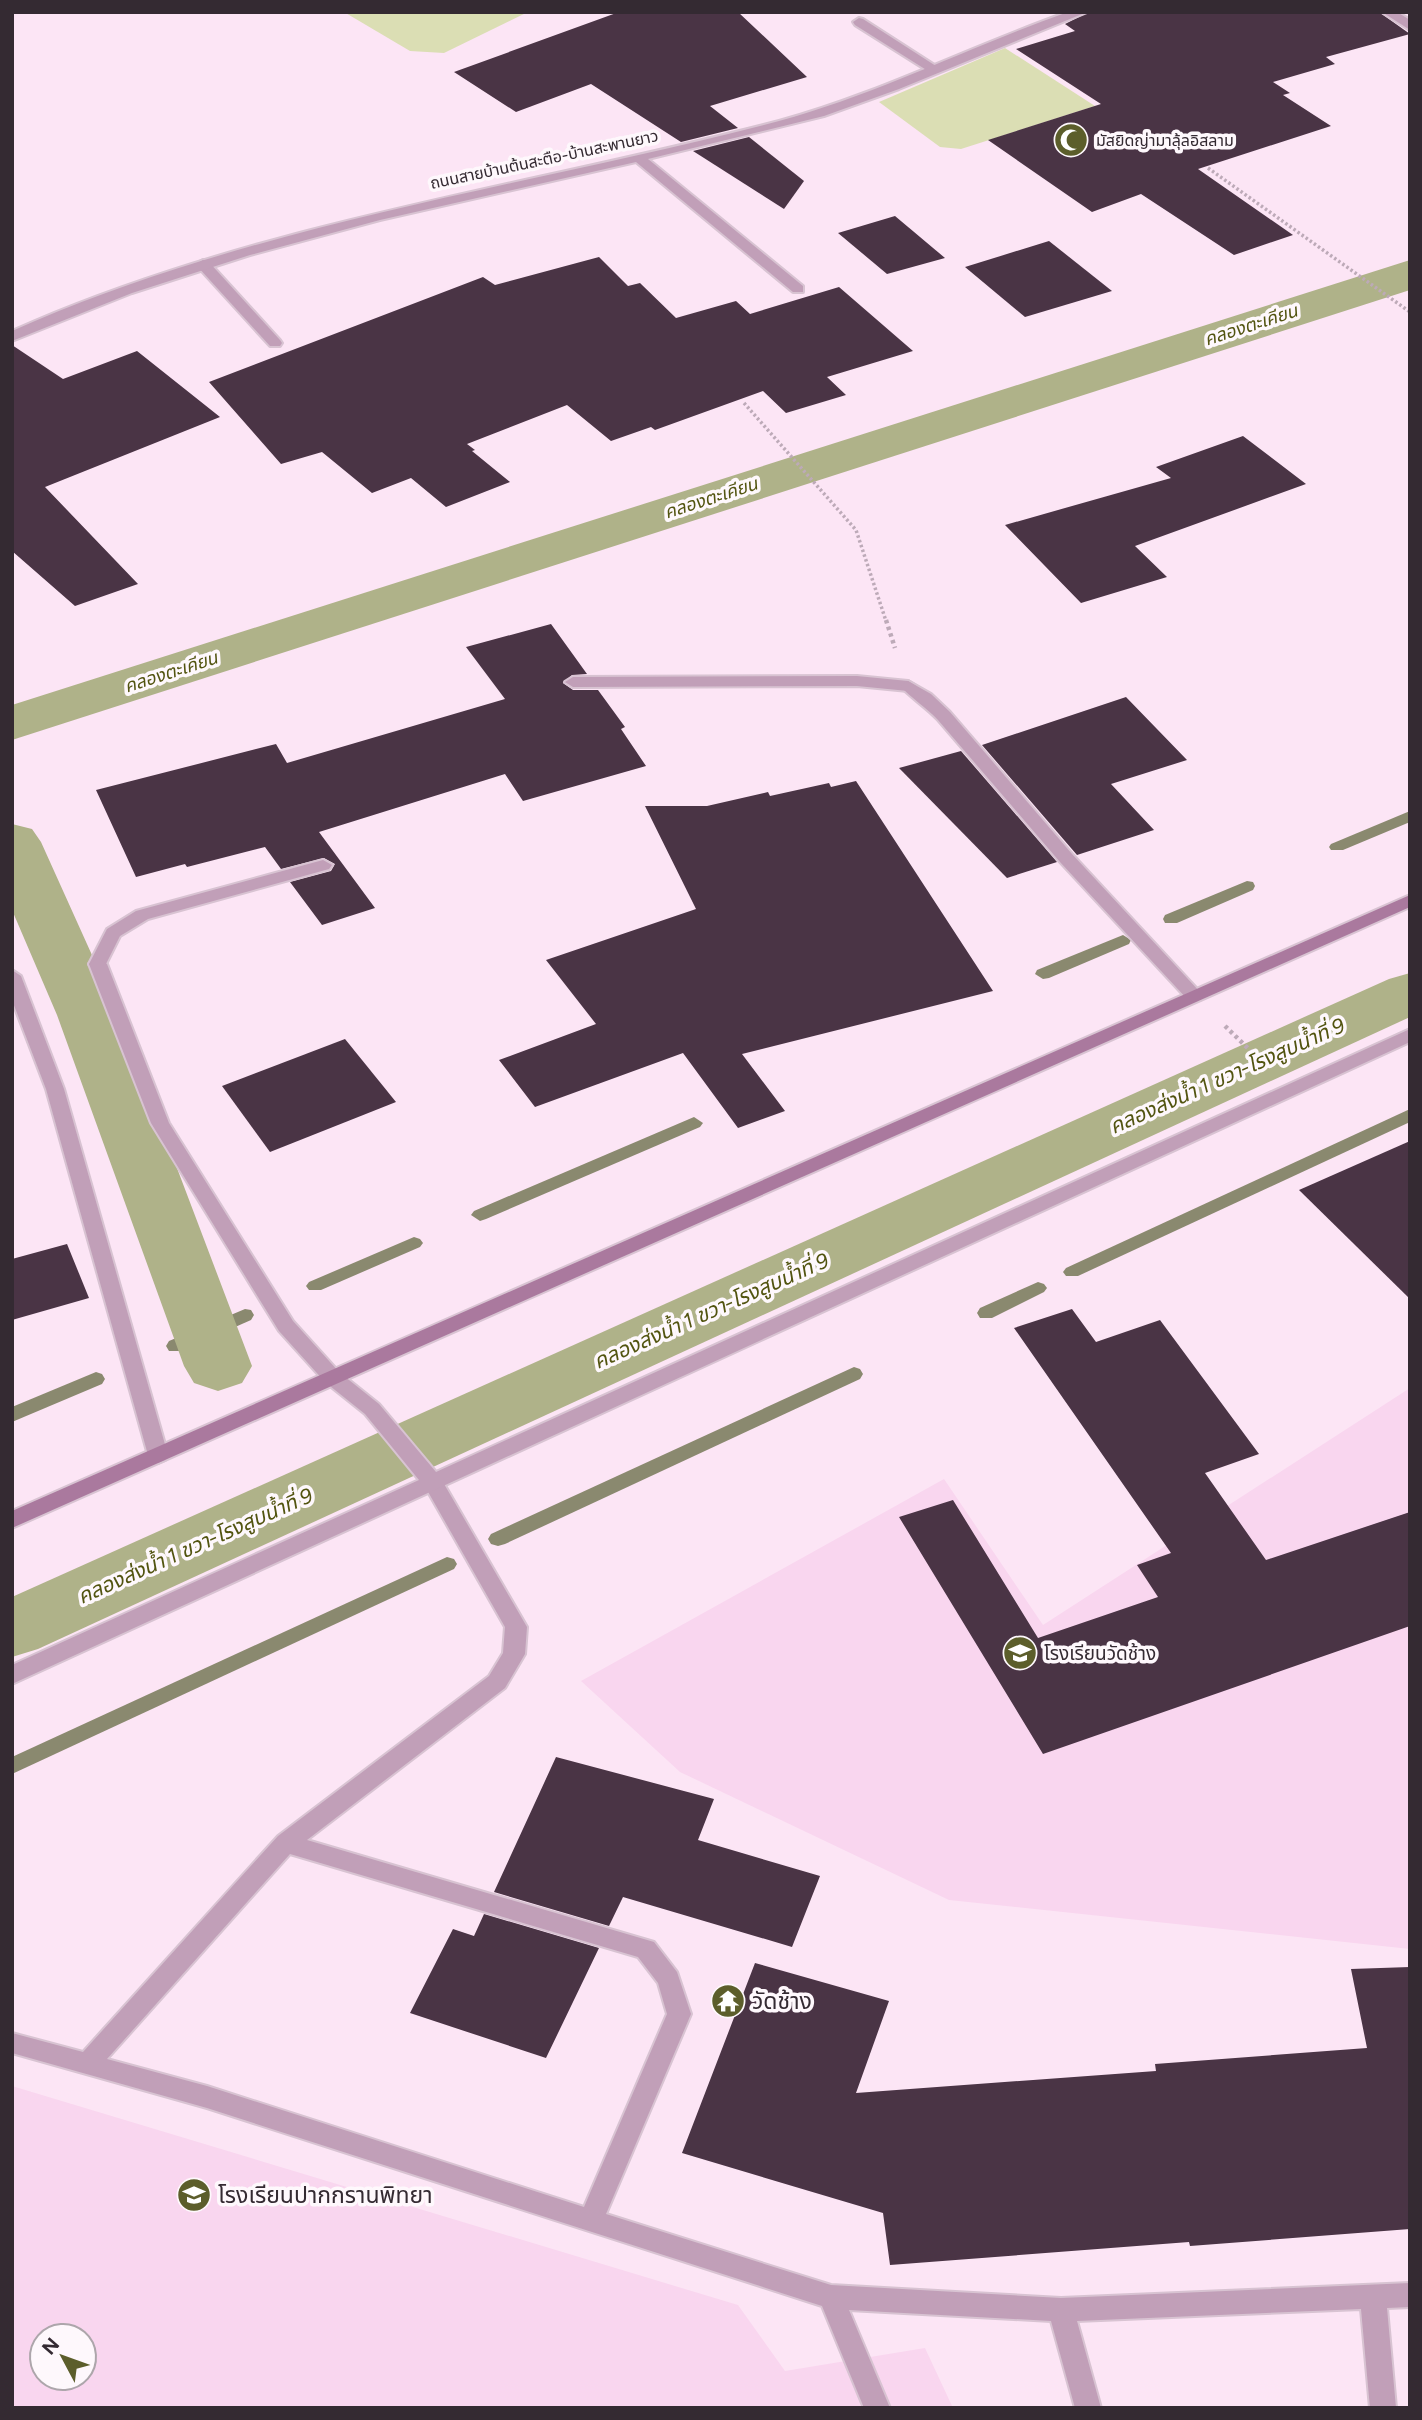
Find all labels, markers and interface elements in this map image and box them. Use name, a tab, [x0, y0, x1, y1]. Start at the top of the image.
mosque icon: มัสยิดญ่ามาลุ้ลอิสลาม	[1052, 121, 1090, 159]
street label: ถนนสายบ้านต้นสะตือ-บ้านสะพานยาว	[428, 126, 660, 193]
place label: มัสยิดญ่ามาลุ้ลอิสลาม	[1096, 131, 1234, 150]
water label: คลองตะเคียน	[1202, 299, 1301, 350]
water label: คลองตะเคียน	[662, 472, 761, 523]
water label: คลองตะเคียน	[122, 646, 221, 697]
water label: คลองส่งน้ำ 1 ขวา-โรงสูบน้ำที่ 9	[1105, 1010, 1349, 1140]
water label: คลองส่งน้ำ 1 ขวา-โรงสูบน้ำที่ 9	[589, 1245, 833, 1375]
water label: คลองส่งน้ำ 1 ขวา-โรงสูบน้ำที่ 9	[73, 1480, 317, 1610]
school or university icon: โรงเรียนวัดช้าง	[1001, 1634, 1039, 1672]
place label: โรงเรียนวัดช้าง	[1044, 1642, 1156, 1665]
temple icon: วัดช้าง	[709, 1982, 747, 2020]
place label: วัดช้าง	[752, 1987, 812, 2015]
school or university icon: โรงเรียนปากกรานพิทยา	[175, 2176, 213, 2214]
place label: โรงเรียนปากกรานพิทยา	[218, 2181, 432, 2209]
north arrow	[28, 2322, 98, 2392]
text: N	[37, 2333, 64, 2359]

